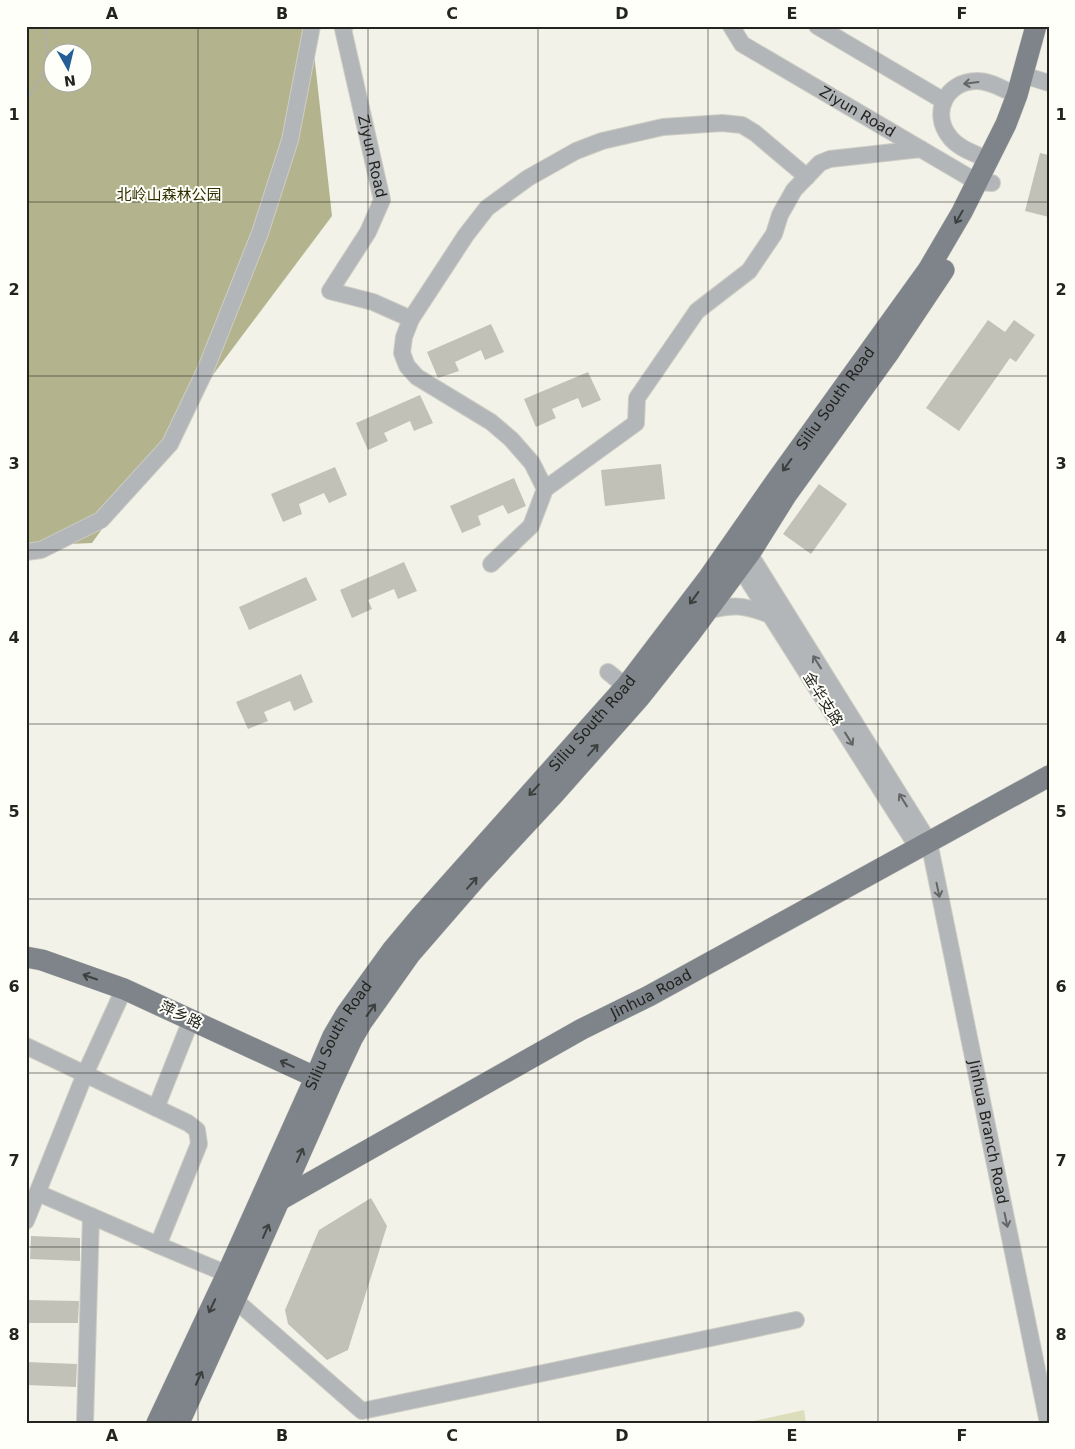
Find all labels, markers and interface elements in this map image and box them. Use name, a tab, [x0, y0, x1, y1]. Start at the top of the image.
text: A	[106, 4, 119, 23]
text: B	[276, 4, 288, 23]
text: C	[446, 4, 458, 23]
text: D	[615, 4, 629, 23]
text: E	[787, 4, 797, 23]
text: F	[957, 4, 967, 23]
north arrow	[42, 42, 92, 92]
text: N	[63, 72, 77, 90]
one-way arrow	[963, 78, 979, 88]
street label: Ziyun Road	[816, 83, 899, 141]
text: 1	[8, 105, 20, 124]
text: 1	[1055, 105, 1067, 124]
street label: Ziyun Road	[354, 113, 390, 199]
park label: 北岭山森林公园	[116, 186, 222, 204]
one-way arrow	[953, 209, 963, 223]
text: 2	[8, 280, 20, 299]
text: 2	[1055, 280, 1067, 299]
street label: Siliu South Road	[792, 344, 878, 453]
text: 3	[8, 454, 20, 473]
text: 3	[1055, 454, 1067, 473]
one-way arrow	[782, 458, 792, 472]
one-way arrow	[689, 591, 699, 605]
text: 4	[8, 628, 20, 647]
text: 4	[1055, 628, 1067, 647]
one-way arrow	[812, 656, 822, 670]
street label: 金华支路	[799, 669, 847, 729]
street label: Siliu South Road	[545, 672, 640, 775]
one-way arrow	[844, 731, 854, 745]
one-way arrow	[587, 743, 599, 756]
one-way arrow	[528, 784, 540, 797]
one-way arrow	[897, 794, 907, 808]
text: 5	[8, 802, 20, 821]
text: 5	[1055, 802, 1067, 821]
one-way arrow	[467, 877, 478, 890]
one-way arrow	[934, 881, 944, 897]
street label: Jinhua Road	[607, 965, 695, 1023]
one-way arrow	[83, 972, 99, 981]
text: 6	[8, 977, 20, 996]
text: 6	[1055, 977, 1067, 996]
street label: Siliu South Road	[302, 978, 376, 1093]
street label: 萍乡路	[157, 997, 205, 1033]
one-way arrow	[366, 1003, 376, 1017]
street label: Jinhua Branch Road	[965, 1058, 1012, 1206]
one-way arrow	[279, 1059, 294, 1069]
one-way arrow	[295, 1148, 305, 1163]
text: 7	[8, 1151, 20, 1170]
text: 7	[1055, 1151, 1067, 1170]
one-way arrow	[1002, 1212, 1012, 1228]
one-way arrow	[262, 1224, 272, 1239]
one-way arrow	[206, 1298, 216, 1313]
text: 8	[8, 1325, 20, 1344]
text: 8	[1055, 1325, 1067, 1344]
one-way arrow	[195, 1371, 204, 1386]
text: A	[106, 1426, 119, 1445]
text: B	[276, 1426, 288, 1445]
text: C	[446, 1426, 458, 1445]
text: D	[615, 1426, 629, 1445]
text: E	[787, 1426, 797, 1445]
text: F	[957, 1426, 967, 1445]

